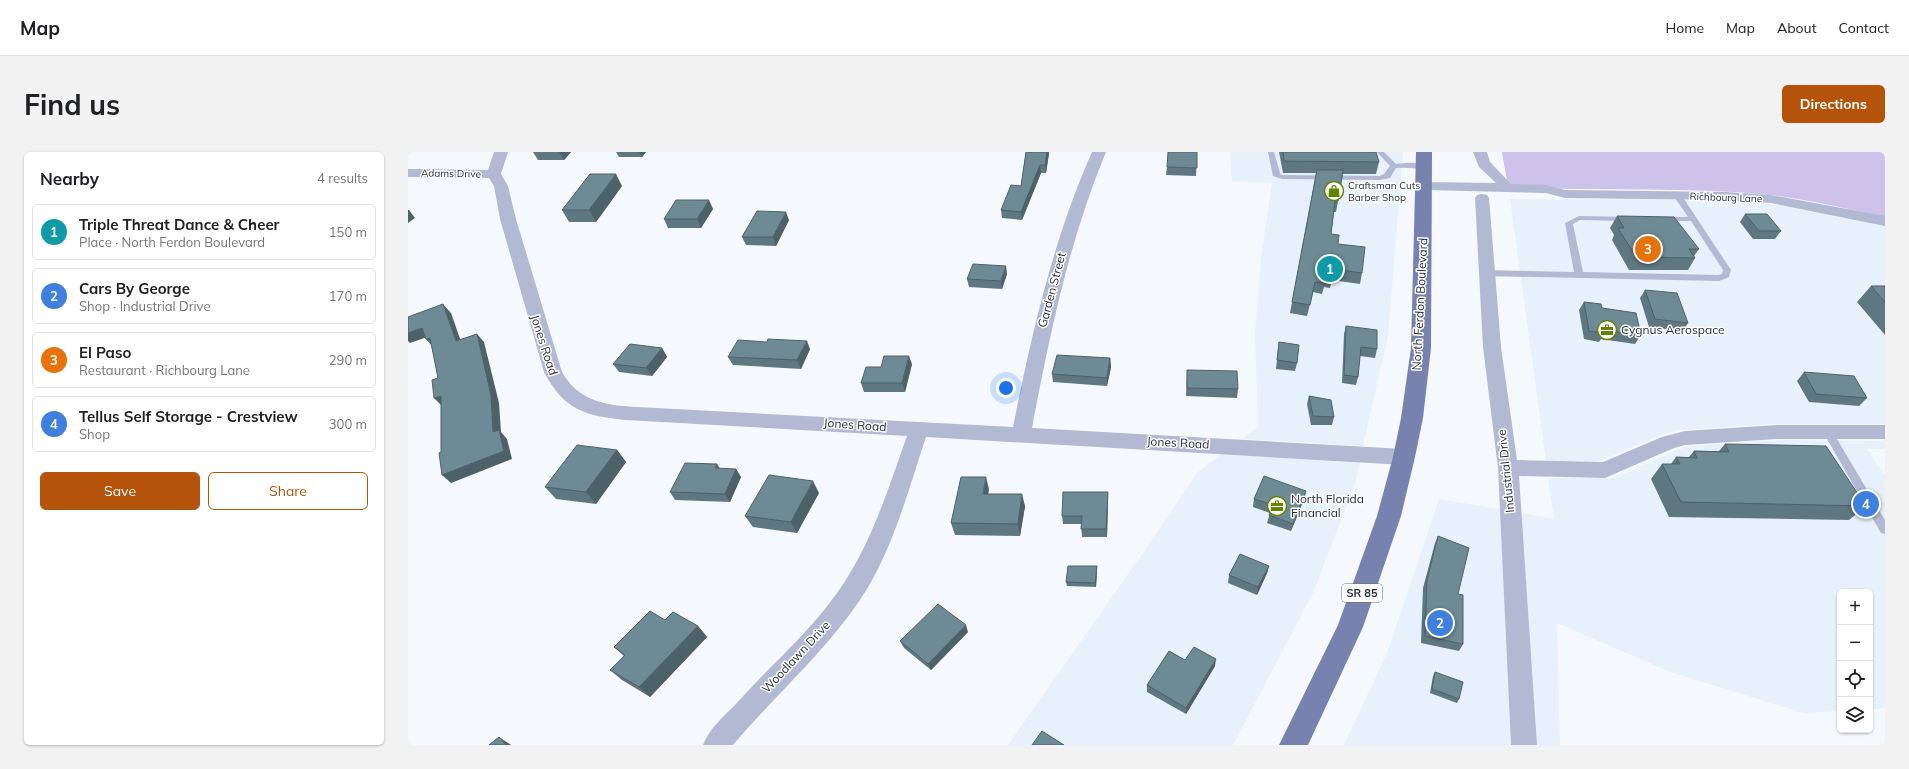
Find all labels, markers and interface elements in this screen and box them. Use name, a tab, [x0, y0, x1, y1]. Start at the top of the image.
text: Map	[20, 16, 60, 40]
text: Home	[1665, 19, 1704, 37]
text: Map	[1726, 19, 1755, 37]
text: About	[1777, 19, 1817, 37]
text: Contact	[1839, 19, 1889, 37]
button: Directions	[1782, 85, 1885, 123]
text: Find us	[24, 87, 120, 122]
street label: Adams Drive	[421, 166, 481, 181]
text: Nearby	[40, 168, 99, 189]
text: 4 results	[317, 170, 368, 186]
place label: Craftsman Cuts Barber Shop	[1348, 179, 1420, 204]
shop icon: Craftsman Cuts Barber Shop	[1323, 180, 1345, 202]
street label: Richbourg Lane	[1690, 190, 1762, 205]
text: Triple Threat Dance & Cheer	[79, 215, 280, 234]
text: 1	[50, 224, 58, 240]
text: 150 m	[329, 224, 367, 240]
text: Place · North Ferdon Boulevard	[79, 234, 265, 250]
pin: 3	[1635, 234, 1661, 264]
street label: North Ferdon Boulevard	[1409, 237, 1430, 371]
street label: Garden Street	[1034, 251, 1069, 329]
pin: 1	[1317, 254, 1343, 284]
text: Cars By George	[79, 279, 190, 298]
text: 2	[50, 288, 58, 304]
text: 170 m	[329, 288, 367, 304]
text: Shop · Industrial Drive	[79, 298, 210, 314]
street label: Jones Road	[528, 313, 561, 377]
office icon: Cygnus Aerospace	[1596, 319, 1618, 341]
place label: Cygnus Aerospace	[1621, 322, 1725, 337]
text: El Paso	[79, 343, 131, 362]
text: 3	[50, 352, 58, 368]
text: 290 m	[329, 352, 367, 368]
text: Restaurant · Richbourg Lane	[79, 362, 250, 378]
your location	[996, 378, 1016, 398]
text: Tellus Self Storage - Crestview	[79, 407, 298, 426]
street label: Jones Road	[823, 415, 887, 434]
text: 4	[50, 416, 58, 432]
text: 300 m	[329, 416, 367, 432]
text: Shop	[79, 426, 110, 442]
street label: Industrial Drive	[1494, 429, 1517, 513]
street label: Jones Road	[1146, 433, 1210, 452]
button: Save	[40, 472, 200, 510]
button: Share	[208, 472, 368, 510]
pin: 4	[1853, 489, 1879, 519]
place label: North Florida Financial	[1291, 491, 1364, 520]
office icon: North Florida Financial	[1266, 495, 1288, 517]
road number: SR 85	[1342, 584, 1382, 602]
map controls	[1837, 589, 1873, 733]
button: +	[1837, 589, 1873, 625]
pin: 2	[1427, 608, 1453, 638]
street label: Woodlawn Drive	[758, 617, 833, 696]
button: −	[1837, 625, 1873, 661]
button: locate	[1837, 661, 1873, 697]
button: layers	[1837, 697, 1873, 733]

